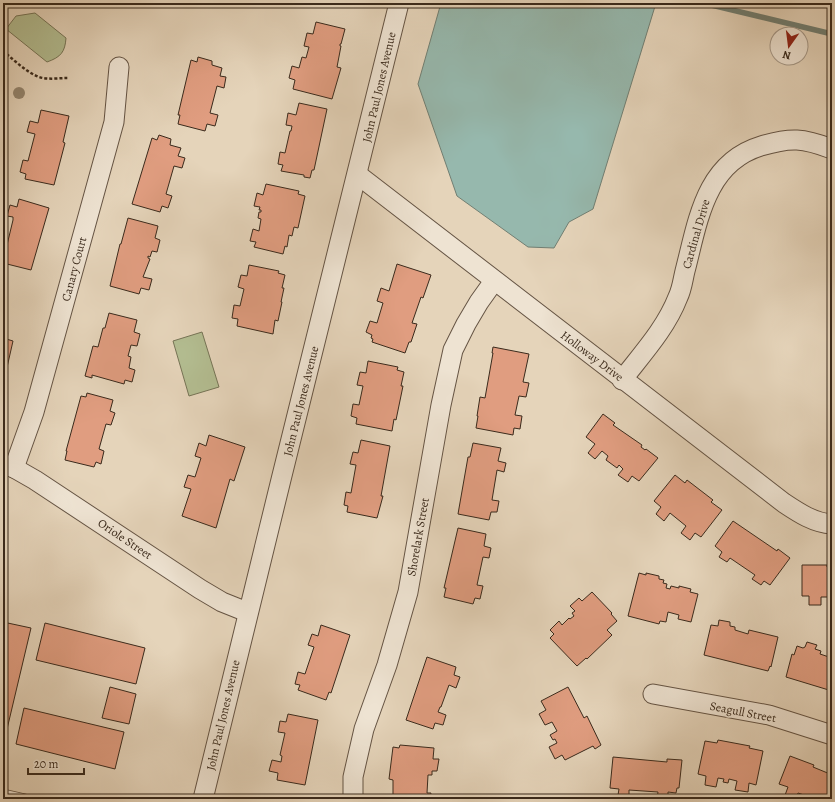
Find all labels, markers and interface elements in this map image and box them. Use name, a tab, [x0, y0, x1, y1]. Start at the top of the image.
north arrow	[769, 26, 809, 66]
street label: John Paul Jones Avenue	[359, 30, 399, 144]
text: N	[781, 47, 792, 63]
street label: Cardinal Drive	[678, 197, 714, 271]
street label: Canary Court	[58, 235, 90, 303]
street label: Holloway Drive	[557, 327, 627, 385]
street label: John Paul Jones Avenue	[280, 344, 322, 458]
street label: Shorelark Street	[403, 496, 433, 578]
street label: Oriole Street	[95, 515, 155, 563]
street label: John Paul Jones Avenue	[203, 658, 243, 772]
street label: Seagull Street	[708, 698, 778, 726]
scale bar	[28, 750, 84, 776]
text: 20 m	[34, 756, 58, 772]

